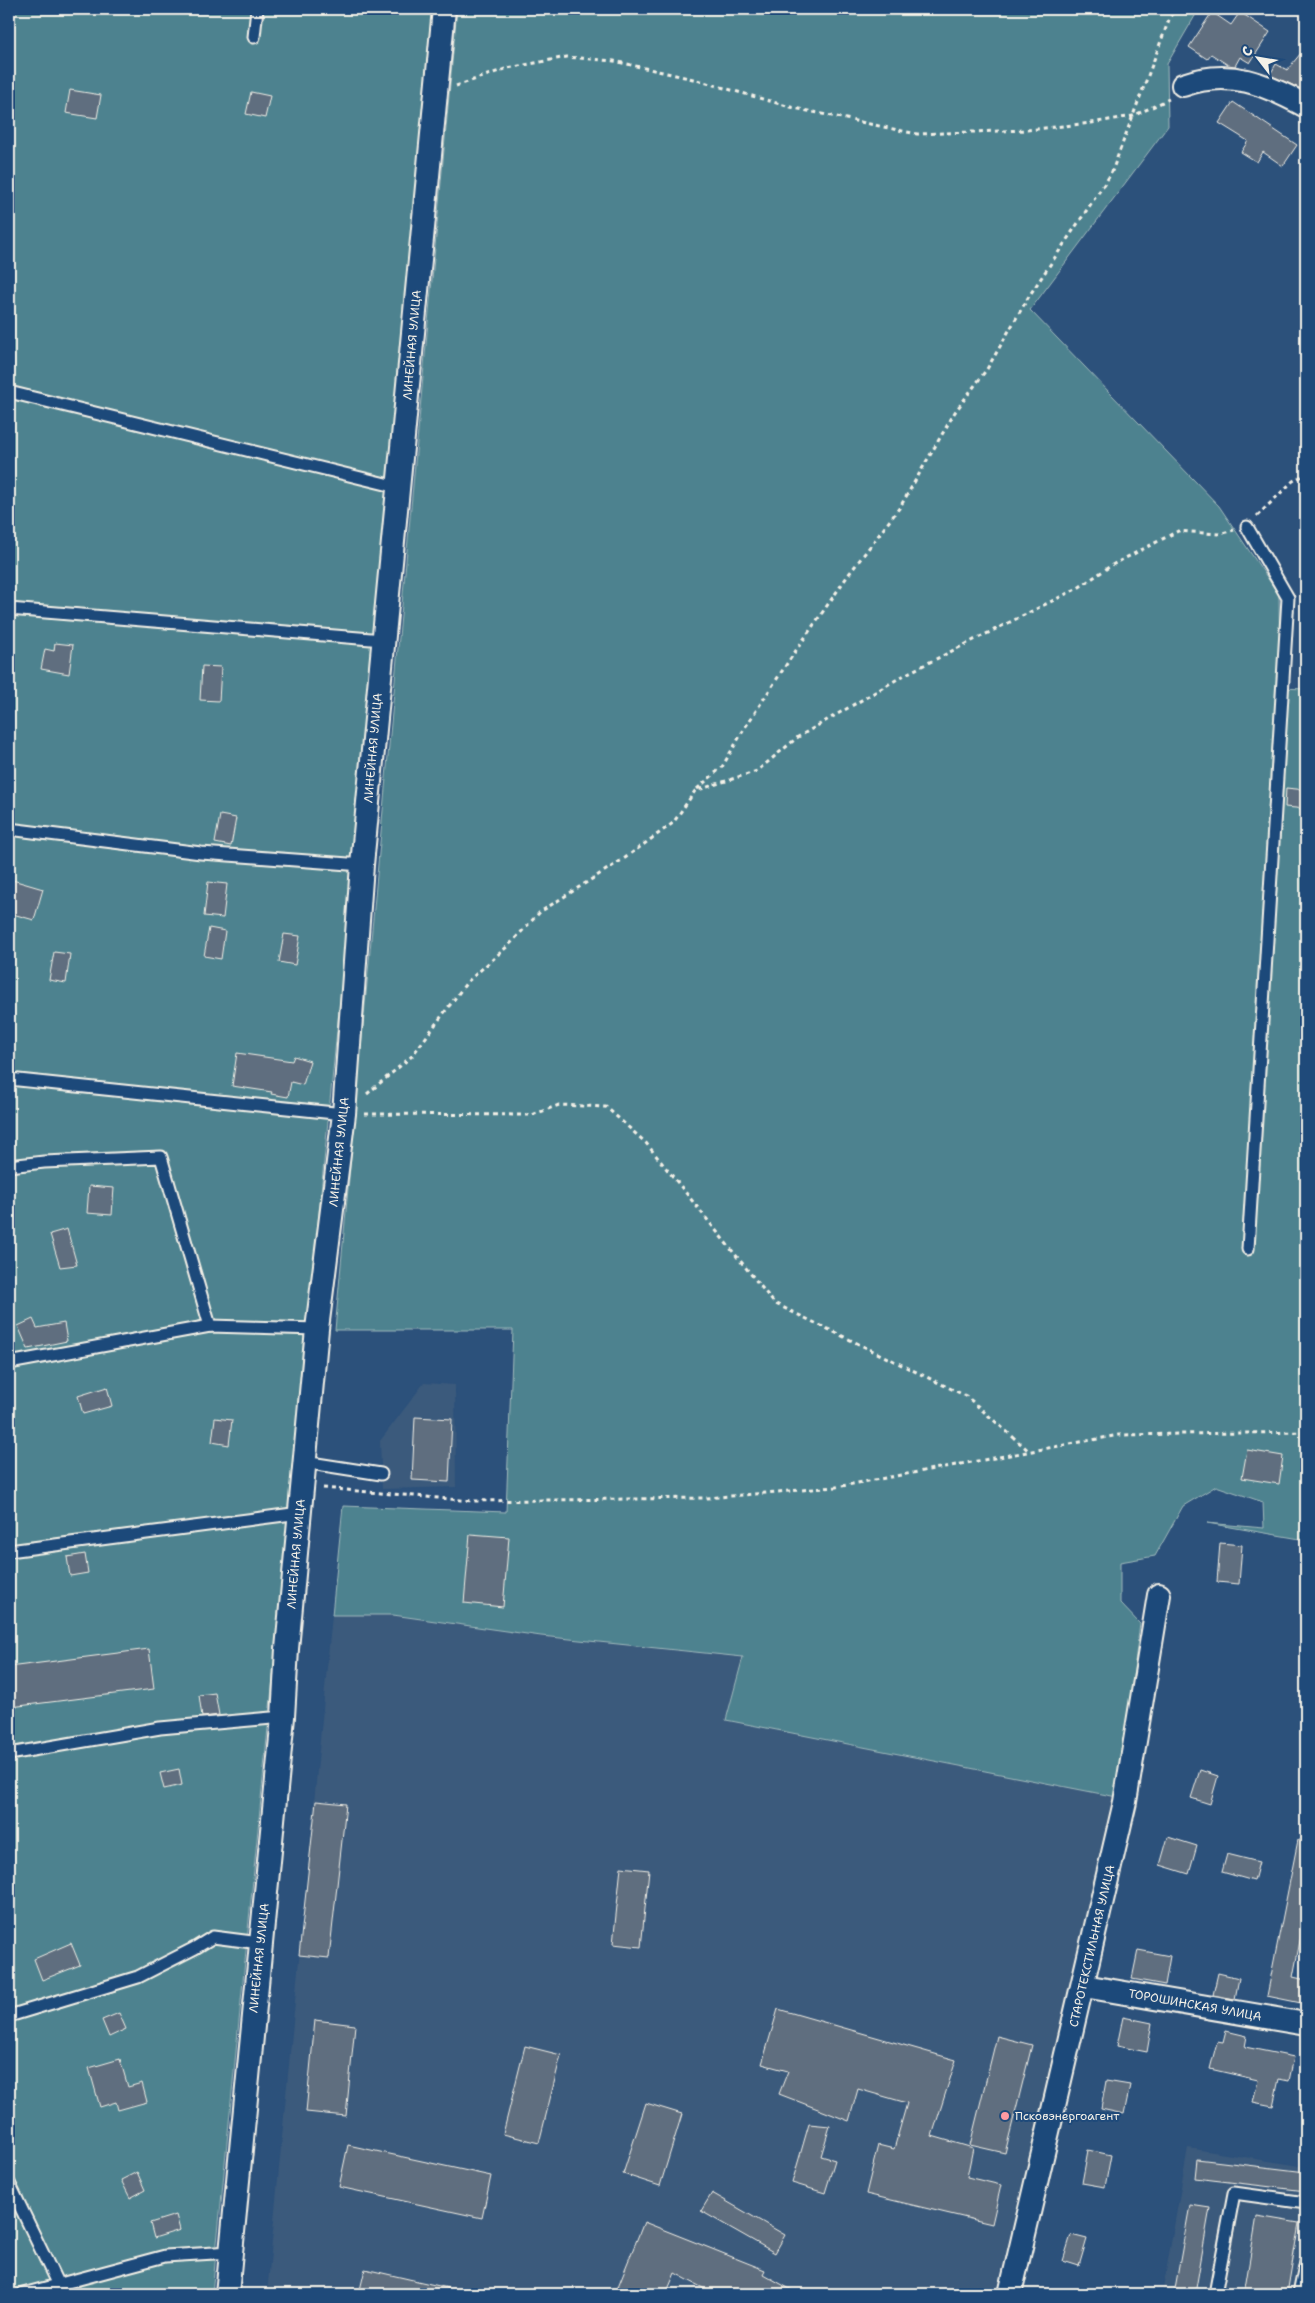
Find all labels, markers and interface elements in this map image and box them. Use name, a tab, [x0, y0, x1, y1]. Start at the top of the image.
north arrow	[1232, 32, 1282, 82]
text: С	[1237, 43, 1257, 60]
street label: ЛИНЕЙНАЯ УЛИЦА	[399, 289, 425, 401]
street label: ЛИНЕЙНАЯ УЛИЦА	[360, 692, 386, 804]
street label: ЛИНЕЙНАЯ УЛИЦА	[325, 1096, 353, 1208]
street label: ЛИНЕЙНАЯ УЛИЦА	[283, 1498, 309, 1610]
street label: СТАРОТЕКСТИЛЬНАЯ УЛИЦА	[1066, 1863, 1119, 2029]
street label: ЛИНЕЙНАЯ УЛИЦА	[245, 1902, 273, 2014]
street label: ТОРОШИНСКАЯ УЛИЦА	[1127, 1985, 1263, 2025]
place label: Псковэнергоагент	[1015, 2108, 1120, 2124]
marker: Псковэнергоагент	[999, 2110, 1011, 2122]

